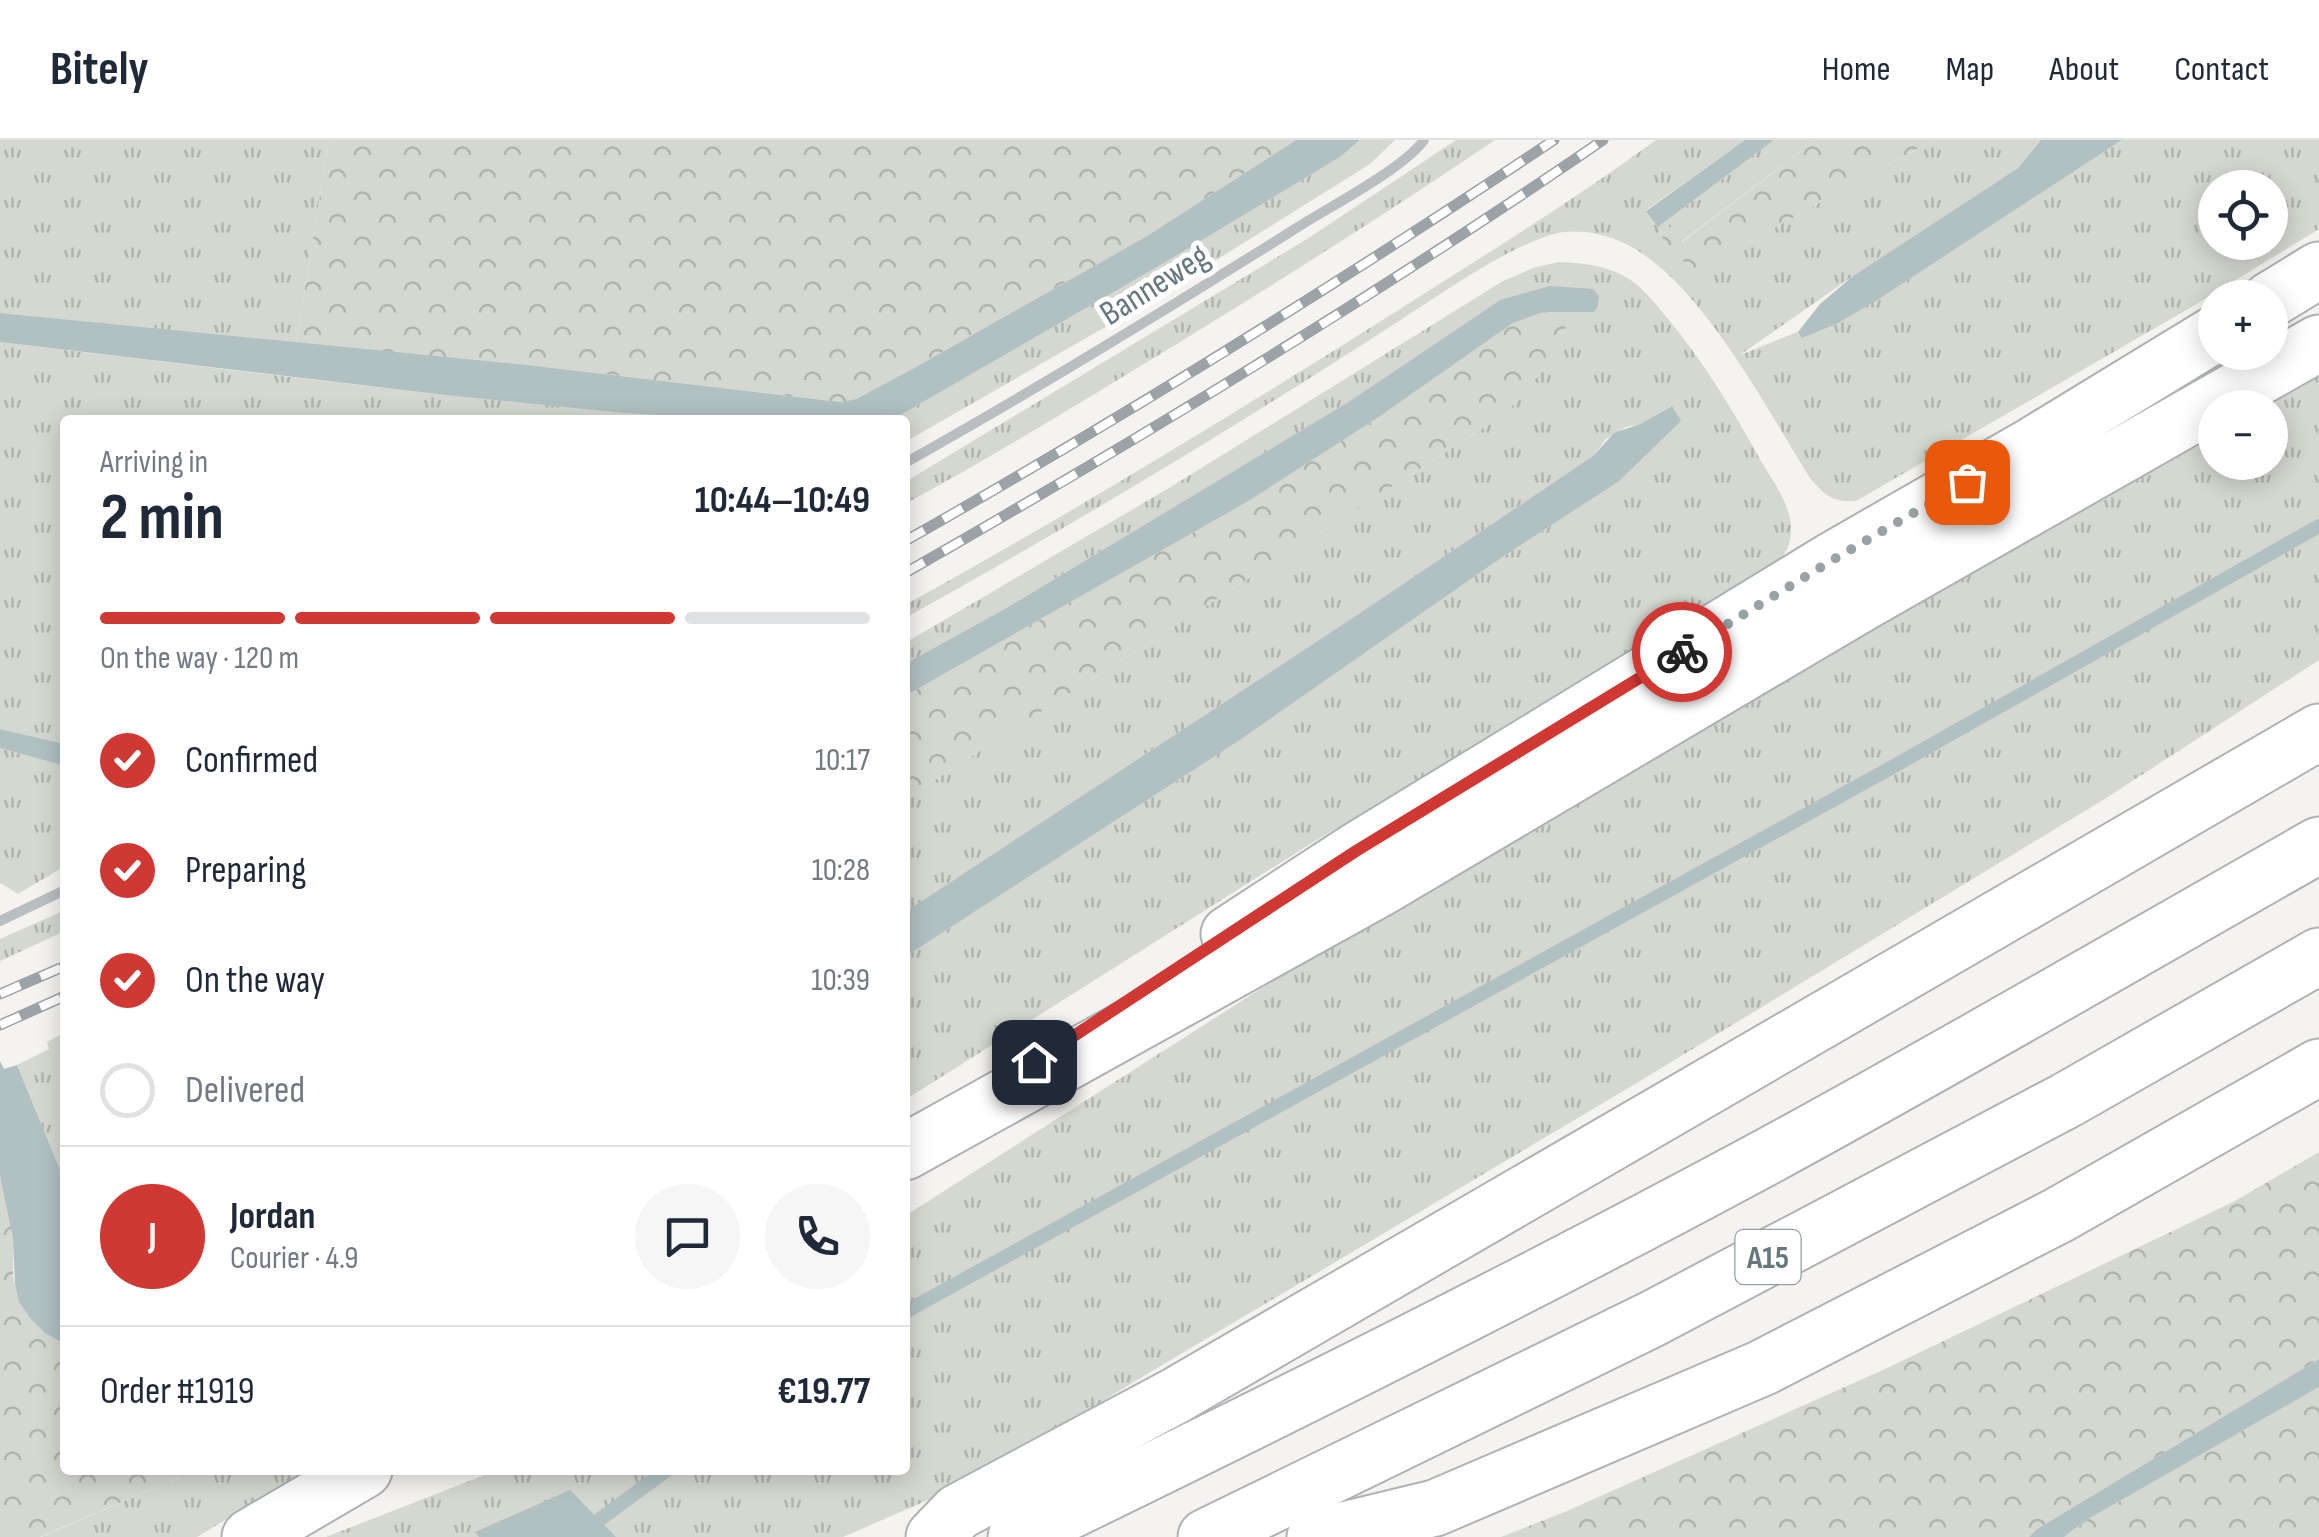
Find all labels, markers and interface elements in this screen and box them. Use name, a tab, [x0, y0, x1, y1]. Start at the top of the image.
text: Bitely	[50, 41, 148, 98]
text: Home	[1822, 48, 1891, 91]
text: Map	[1946, 48, 1994, 91]
text: About	[2049, 48, 2119, 91]
text: Contact	[2174, 48, 2269, 91]
map controls	[2198, 170, 2288, 480]
button: locate	[2198, 170, 2288, 260]
street label: Banneweg	[1092, 235, 1217, 335]
button: +	[2198, 280, 2288, 370]
button: −	[2198, 390, 2288, 480]
pin	[1925, 440, 2010, 525]
text: Arriving in	[100, 443, 208, 482]
icon: bag	[1940, 455, 1995, 510]
text: 10:44–10:49	[695, 478, 870, 523]
text: 2 min	[100, 480, 224, 558]
courier	[1632, 602, 1732, 702]
icon: bike	[1655, 625, 1710, 680]
text: On the way · 120 m	[100, 639, 299, 678]
icon: check	[100, 733, 155, 788]
text: Confirmed	[185, 738, 318, 783]
text: 10:17	[815, 741, 870, 780]
icon: check	[100, 843, 155, 898]
text: Preparing	[185, 848, 306, 893]
text: 10:28	[812, 851, 870, 890]
icon: check	[100, 953, 155, 1008]
text: On the way	[185, 958, 325, 1003]
text: 10:39	[811, 961, 870, 1000]
pin	[992, 1020, 1077, 1105]
icon: home	[1007, 1035, 1062, 1090]
text: Delivered	[185, 1068, 305, 1113]
button: chat	[635, 1184, 740, 1289]
button: phone	[765, 1184, 870, 1289]
text: Jordan	[230, 1194, 315, 1239]
text: J	[148, 1214, 157, 1259]
road number: A15	[1736, 1230, 1800, 1284]
text: Courier · 4.9	[230, 1239, 358, 1278]
text: Order #1919	[100, 1369, 255, 1414]
text: €19.77	[777, 1369, 870, 1414]

